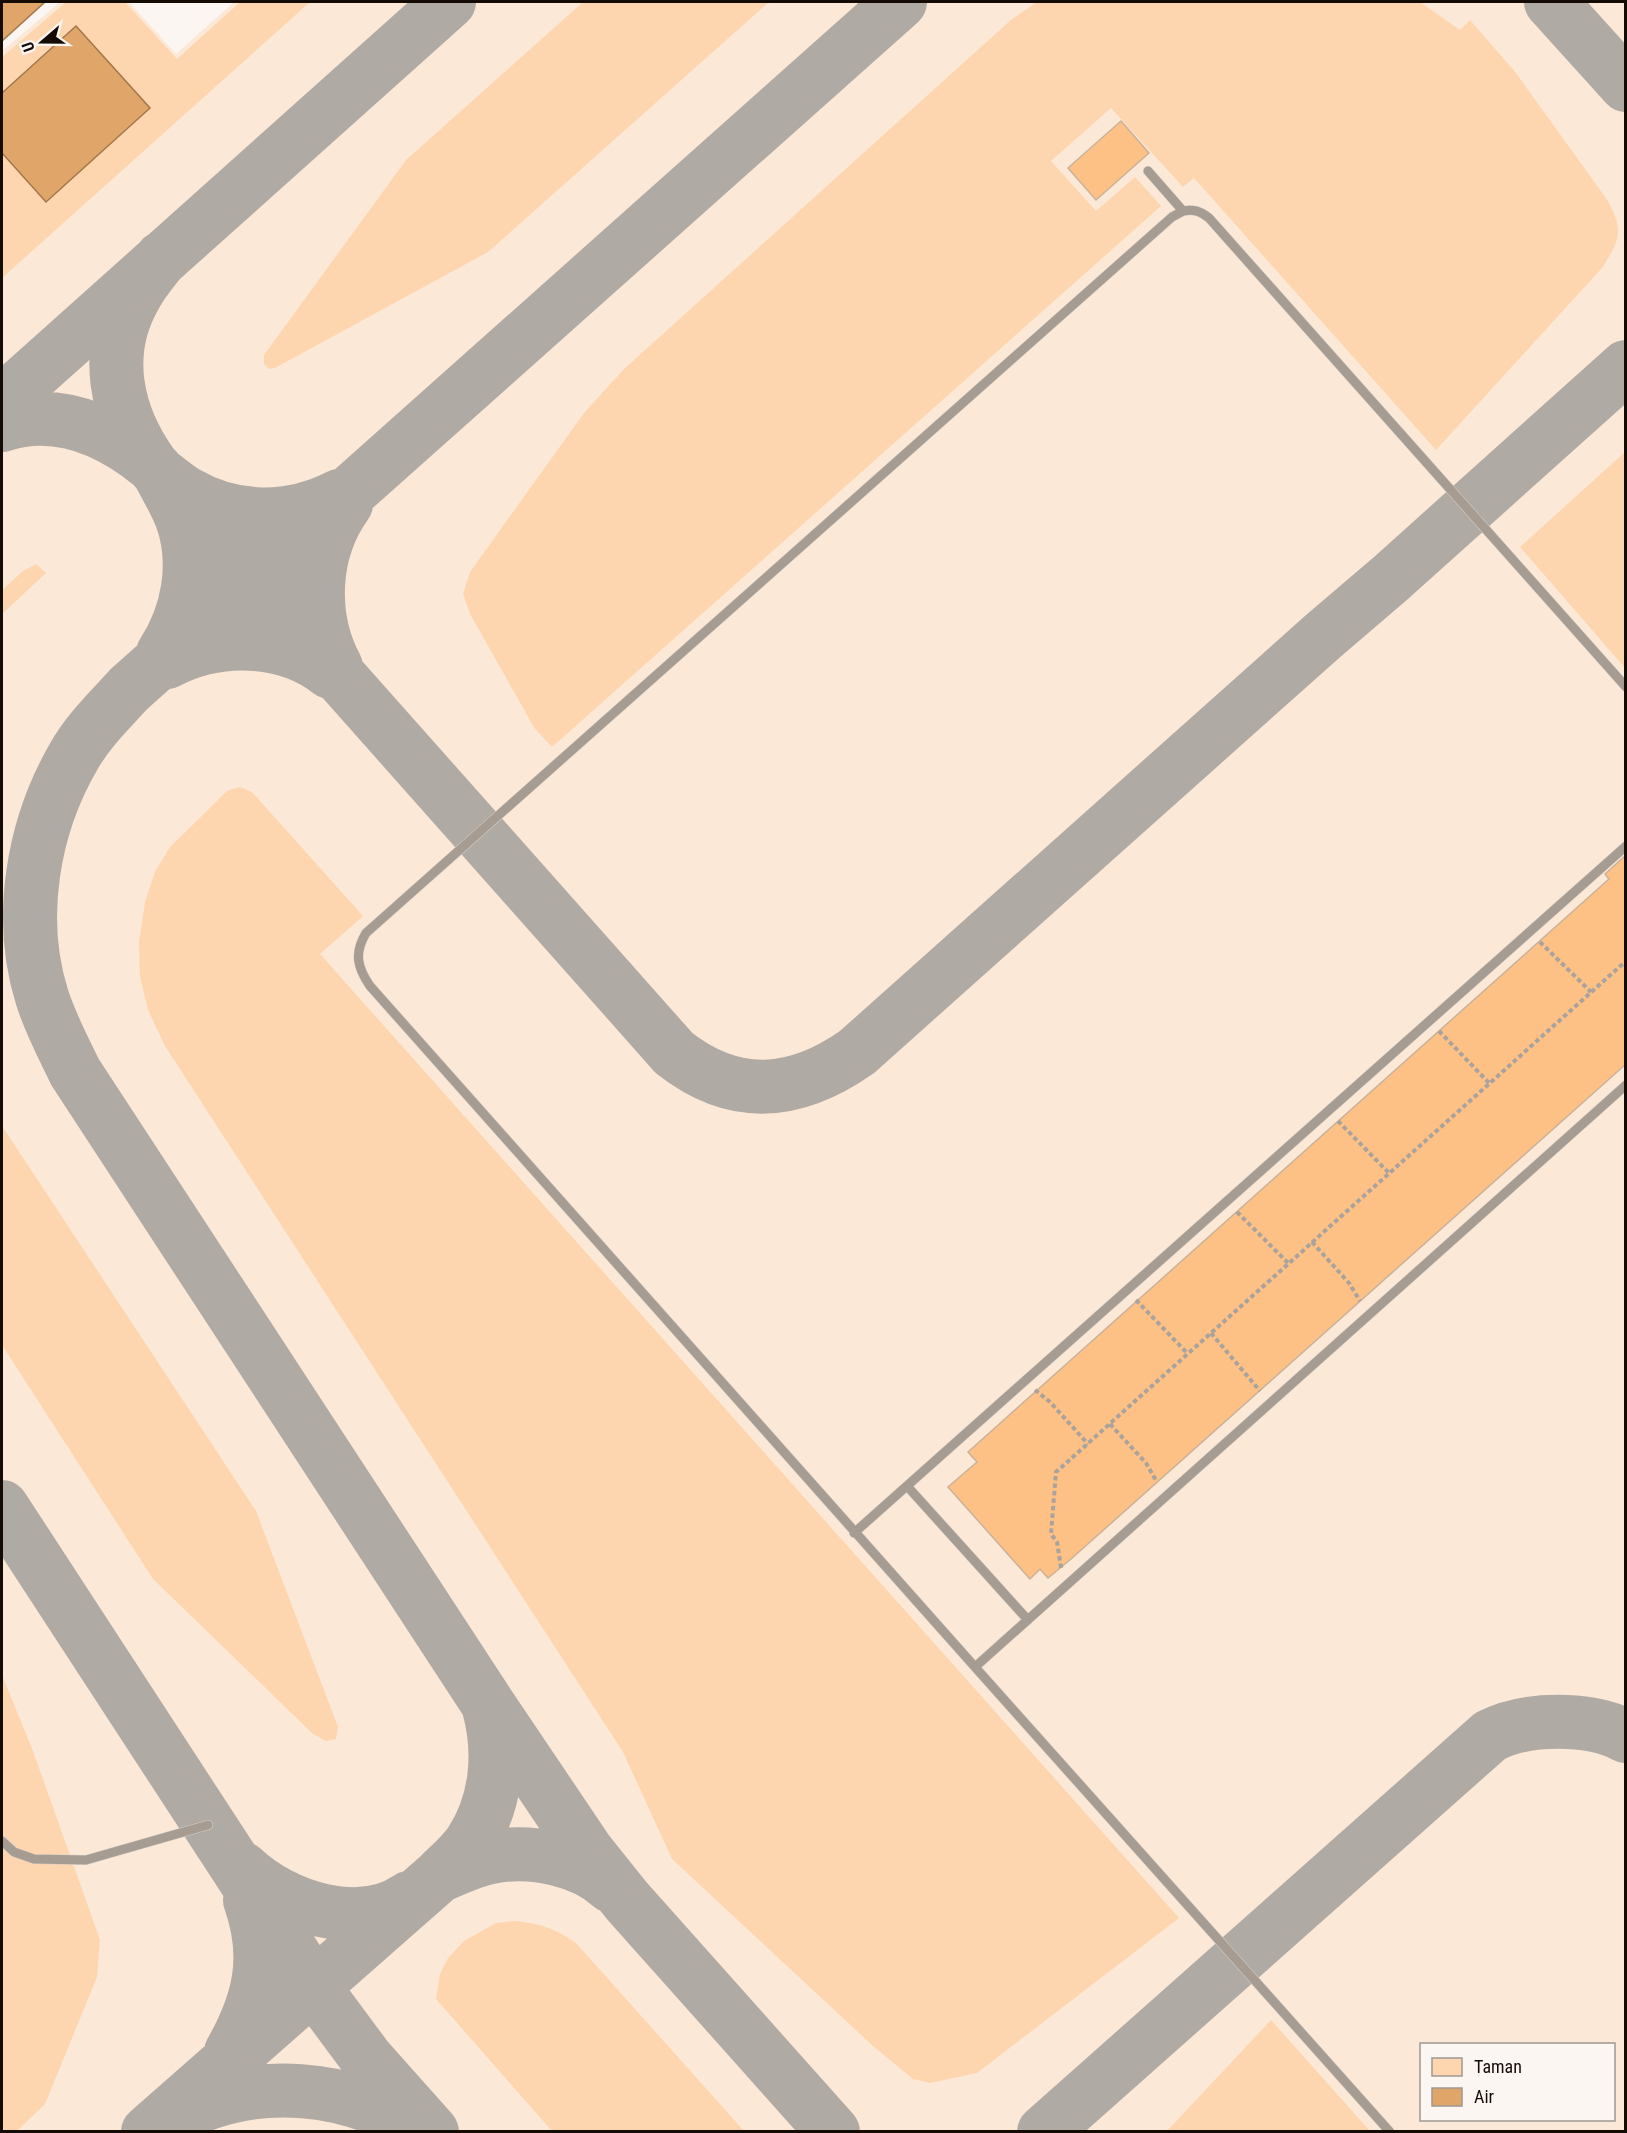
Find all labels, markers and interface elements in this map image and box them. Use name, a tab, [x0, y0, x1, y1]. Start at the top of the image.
north arrow	[12, 12, 72, 72]
text: U	[18, 39, 39, 55]
legend	[1420, 2043, 1615, 2121]
text: Taman	[1474, 2056, 1522, 2077]
text: Air	[1474, 2086, 1495, 2107]

